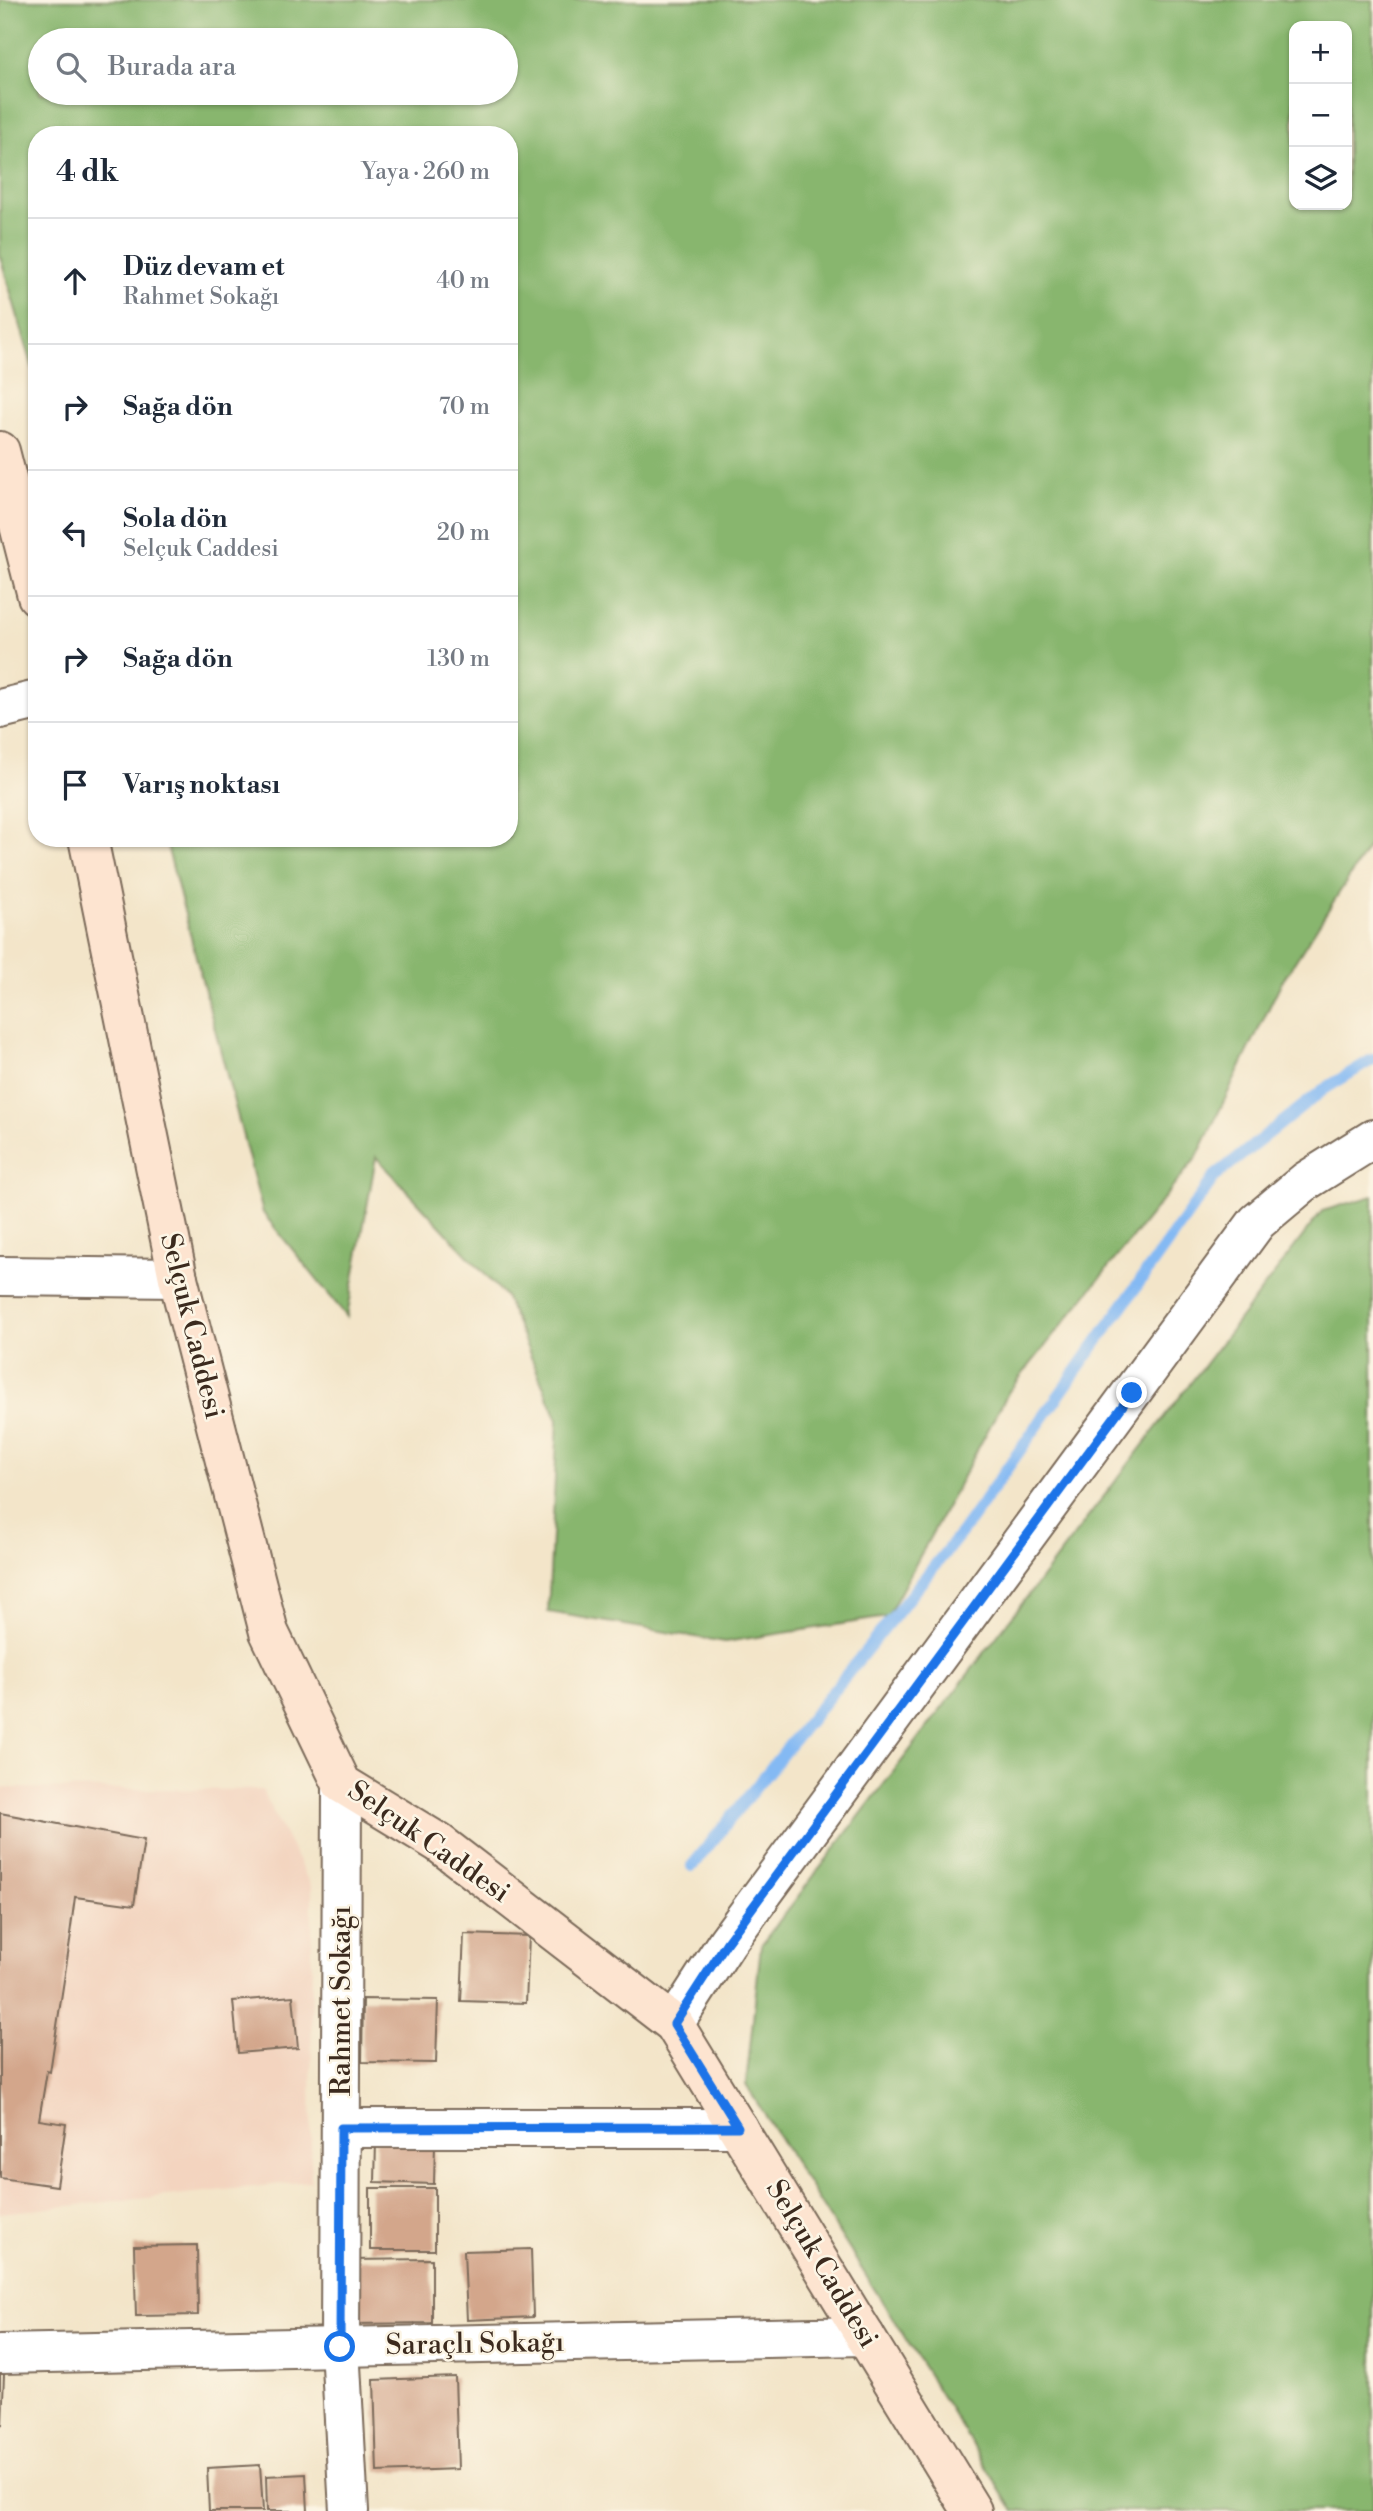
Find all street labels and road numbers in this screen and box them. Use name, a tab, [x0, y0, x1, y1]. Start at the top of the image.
street label: Selçuk Caddesi	[152, 1230, 232, 1422]
street label: Selçuk Caddesi	[341, 1773, 517, 1911]
street label: Rahmet Sokağı	[324, 1906, 359, 2096]
street label: Selçuk Caddesi	[758, 2174, 886, 2354]
street label: Saraçlı Sokağı	[385, 2325, 565, 2363]

